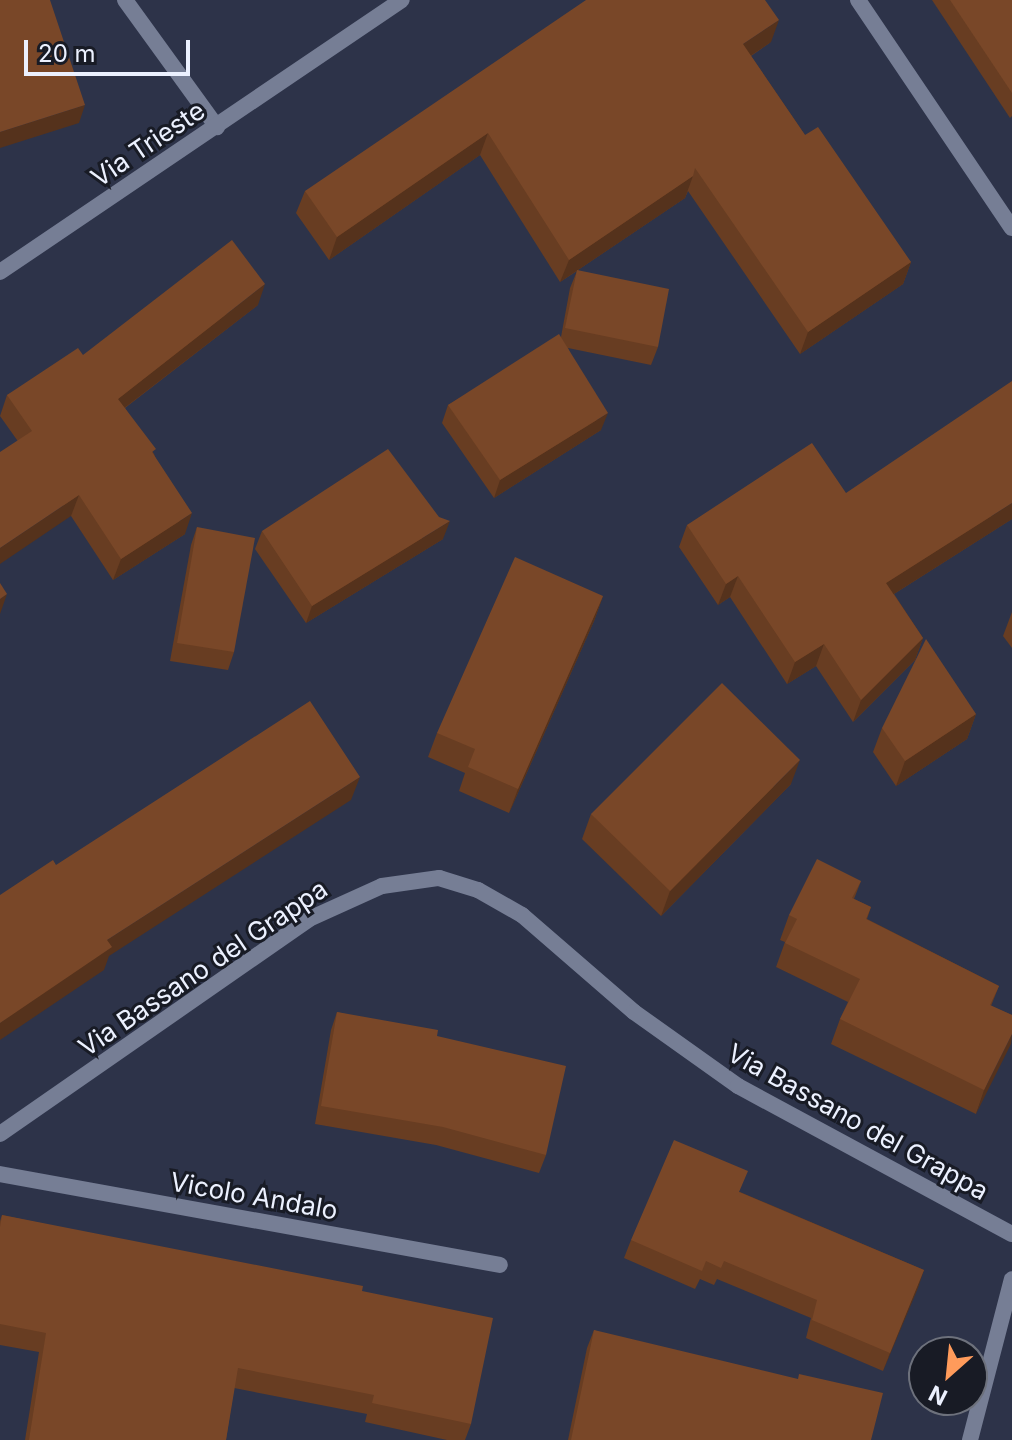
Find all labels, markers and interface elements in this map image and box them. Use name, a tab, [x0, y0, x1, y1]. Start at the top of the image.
scale bar	[28, 24, 194, 74]
text: 20 m	[38, 39, 96, 68]
street label: Via Trieste	[85, 95, 211, 193]
street label: Via Bassano del Grappa	[73, 873, 333, 1063]
street label: Via Bassano del Grappa	[722, 1037, 994, 1207]
street label: Vicolo Andalo	[168, 1166, 340, 1226]
north arrow	[908, 1336, 988, 1416]
text: N	[925, 1380, 951, 1411]

